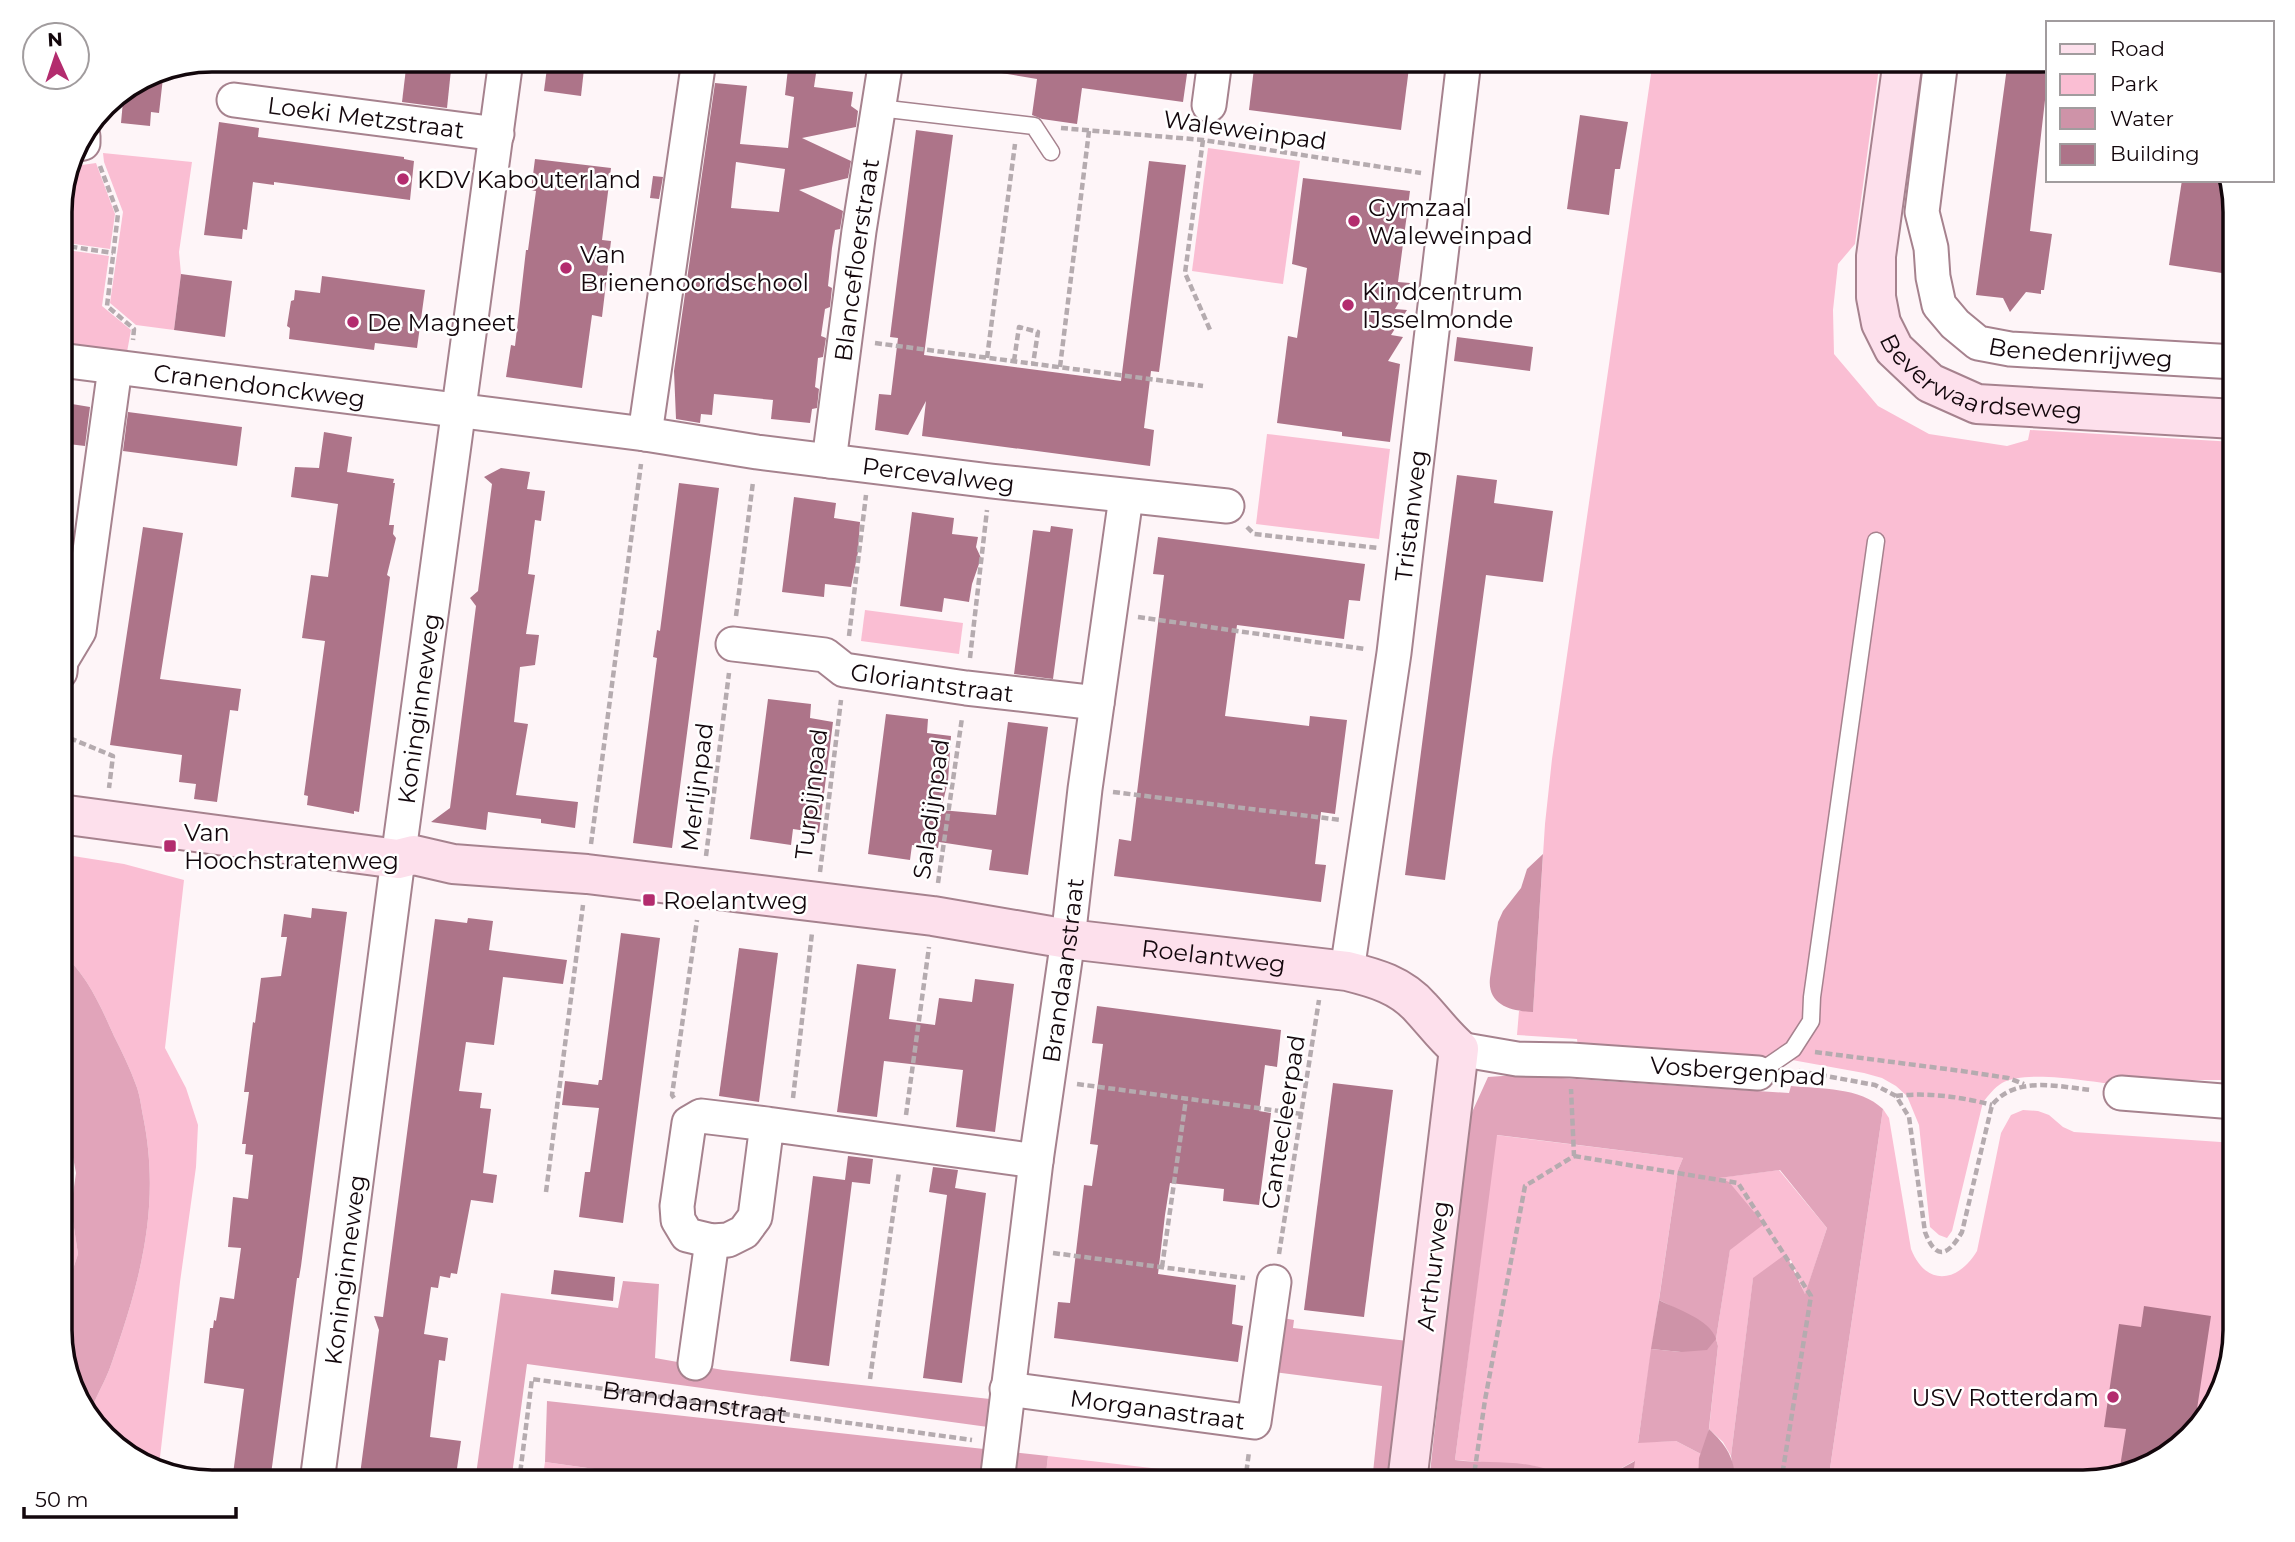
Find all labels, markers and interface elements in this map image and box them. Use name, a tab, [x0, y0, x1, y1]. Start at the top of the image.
north arrow	[21, 21, 91, 91]
legend	[2046, 21, 2274, 182]
text: N	[47, 28, 63, 51]
text: Road	[2110, 36, 2165, 61]
text: Park	[2110, 71, 2158, 96]
street label: Loeki Metzstraat	[266, 90, 466, 144]
street label: Waleweinpad	[1161, 104, 1329, 156]
text: Water	[2110, 106, 2174, 131]
text: Building	[2110, 141, 2200, 166]
street label: Blancefloerstraat	[828, 156, 885, 363]
place label: KDV Kabouterland	[417, 165, 641, 194]
marker: KDV Kabouterland	[395, 171, 411, 187]
place label: Gymzaal Waleweinpad	[1368, 193, 1533, 250]
marker: Gymzaal Waleweinpad	[1346, 213, 1362, 229]
place label: Van Brienenoordschool	[580, 240, 809, 297]
marker: Van Brienenoordschool	[558, 260, 574, 276]
place label: Kindcentrum IJsselmonde	[1362, 277, 1523, 334]
marker: Kindcentrum IJsselmonde	[1340, 297, 1356, 313]
place label: De Magneet	[367, 308, 516, 337]
marker: De Magneet	[345, 314, 361, 330]
street label: Beverwaardseweg	[1874, 329, 2083, 425]
street label: Benedenrijweg	[1986, 331, 2174, 373]
street label: Cranendonckweg	[152, 357, 367, 413]
street label: Tristanweg	[1388, 448, 1432, 583]
street label: Percevalweg	[861, 451, 1016, 498]
street label: Koninginneweg	[391, 612, 446, 806]
street label: Gloriantstraat	[849, 657, 1016, 708]
street label: Merlijnpad	[675, 721, 719, 853]
street label: Turpijnpad	[789, 727, 833, 861]
street label: Saladijnpad	[907, 737, 955, 881]
place label: Van Hoochstratenweg	[184, 818, 399, 875]
marker: Van Hoochstratenweg	[162, 838, 178, 854]
street label: Brandaanstraat	[1036, 876, 1089, 1065]
place label: Roelantweg	[663, 886, 808, 915]
marker: Roelantweg	[641, 892, 657, 908]
street label: Roelantweg	[1140, 933, 1287, 978]
street label: Cantecleerpad	[1255, 1033, 1311, 1211]
street label: Vosbergenpad	[1649, 1050, 1827, 1092]
street label: Koninginneweg	[318, 1173, 371, 1367]
street label: Arthurweg	[1411, 1199, 1455, 1333]
street label: Brandaanstraat	[600, 1374, 789, 1429]
street label: Morganastraat	[1068, 1383, 1247, 1435]
place label: USV Rotterdam	[1911, 1383, 2099, 1412]
marker: USV Rotterdam	[2105, 1389, 2121, 1405]
scale bar	[24, 1476, 236, 1520]
text: 50 m	[35, 1487, 89, 1512]

